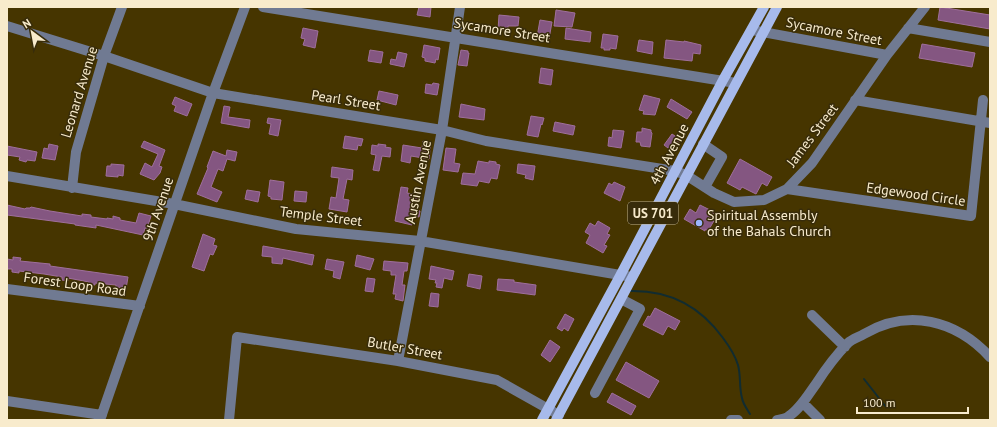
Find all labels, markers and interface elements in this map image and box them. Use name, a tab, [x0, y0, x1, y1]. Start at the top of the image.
north arrow	[12, 12, 52, 52]
street label: Sycamore Street	[453, 13, 552, 47]
street label: Sycamore Street	[785, 13, 884, 49]
text: N	[20, 16, 33, 31]
street label: Leonard Avenue	[57, 44, 101, 140]
street label: Pearl Street	[310, 86, 382, 114]
street label: James Street	[782, 99, 842, 171]
street label: 4th Avenue	[645, 120, 693, 188]
street label: Austin Avenue	[401, 139, 435, 225]
street label: 9th Avenue	[139, 174, 177, 244]
street label: Edgewood Circle	[865, 178, 967, 210]
street label: Temple Street	[279, 202, 363, 230]
road number: US 701	[628, 202, 678, 224]
place label: Spiritual Assembly of the Bahals Church	[707, 206, 831, 240]
marker: Spiritual Assembly of the Bahals Church	[694, 218, 704, 228]
street label: Forest Loop Road	[23, 268, 127, 300]
street label: Butler Street	[366, 333, 444, 363]
scale bar	[857, 389, 968, 415]
text: 100 m	[863, 395, 896, 410]

